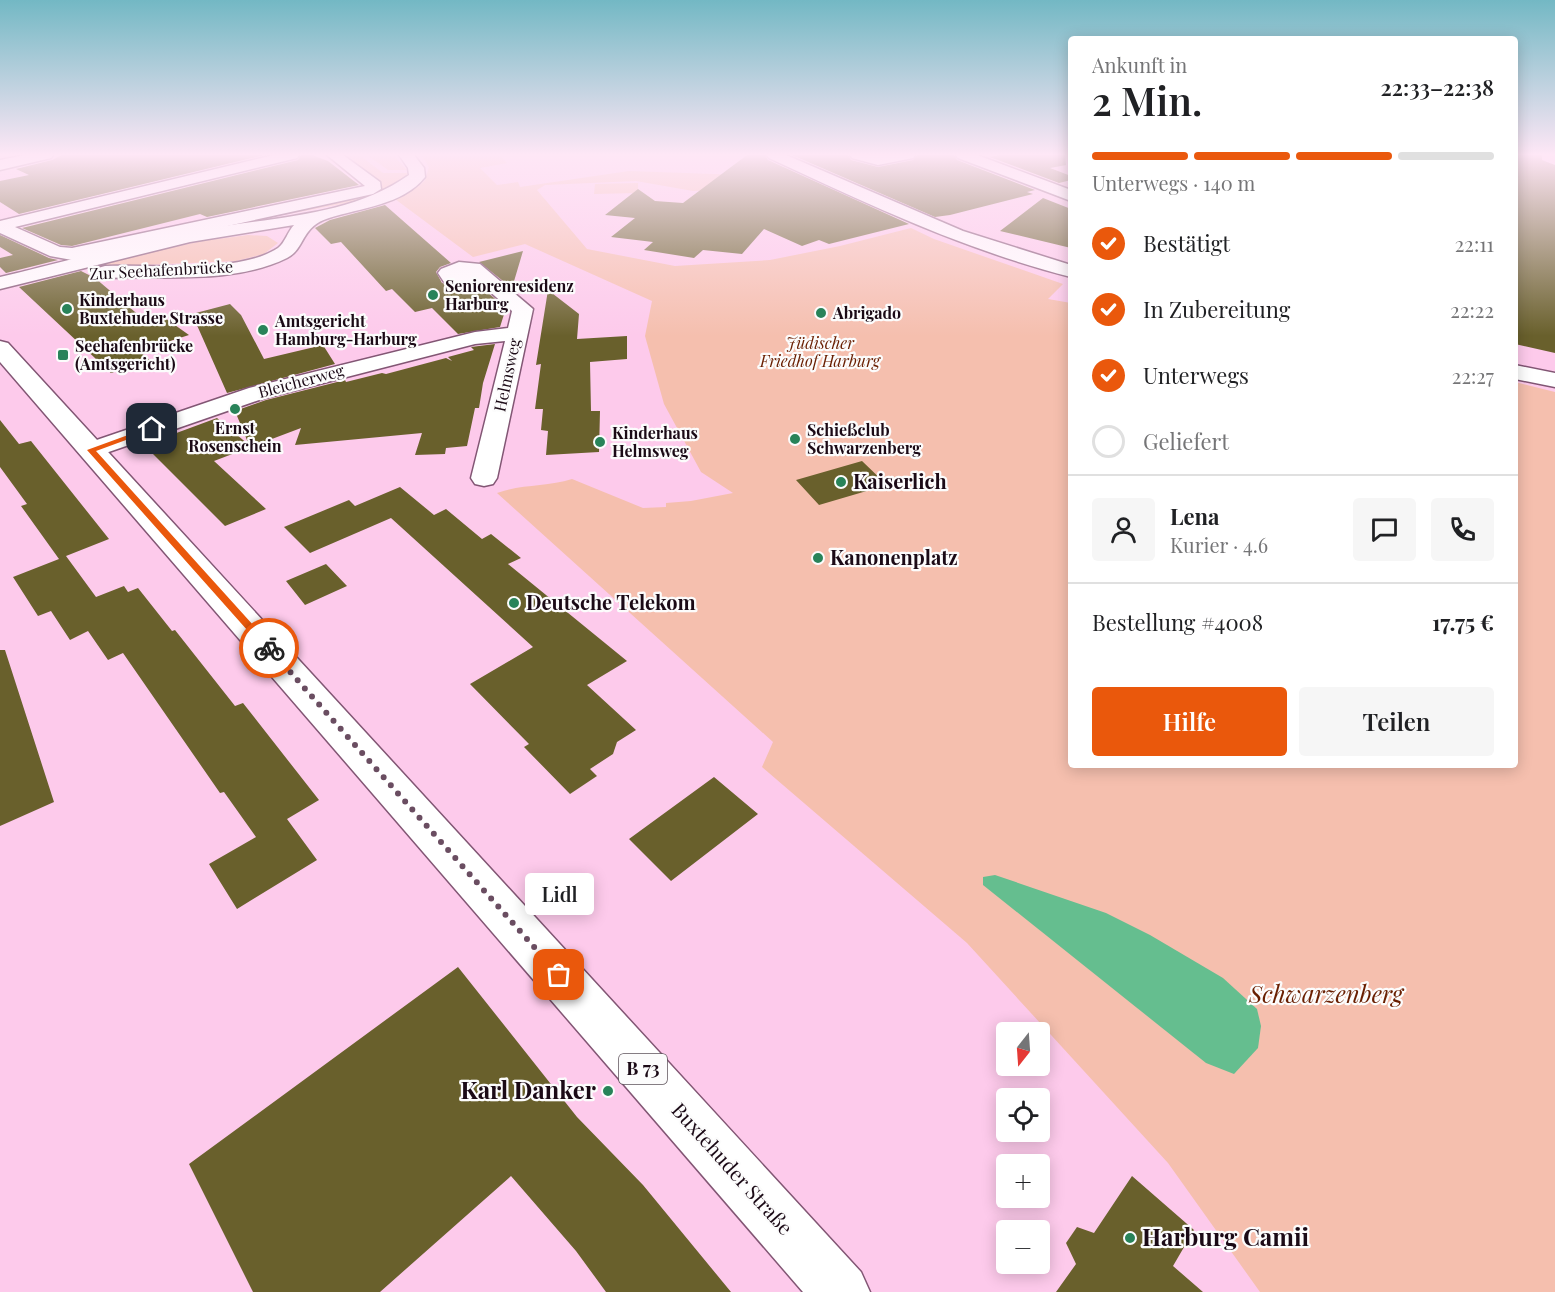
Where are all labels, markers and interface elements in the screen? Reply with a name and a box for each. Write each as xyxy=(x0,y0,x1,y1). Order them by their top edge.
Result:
text: Ankunft in xyxy=(1092,51,1187,78)
text: 22:33–22:38 xyxy=(1381,72,1494,102)
text: 2 Min. xyxy=(1092,74,1202,126)
text: Unterwegs · 140 m xyxy=(1092,169,1255,196)
icon: check xyxy=(1092,227,1125,260)
text: Bestätigt xyxy=(1143,228,1230,258)
text: 22:11 xyxy=(1455,230,1494,257)
street label: Zur Seehafenbrücke xyxy=(89,255,233,284)
place label: Seniorenresidenz Harburg xyxy=(445,275,574,314)
marker: Seniorenresidenz Harburg xyxy=(426,288,440,302)
place label: Kinderhaus Buxtehuder Strasse xyxy=(79,289,223,328)
icon: check xyxy=(1092,293,1125,326)
text: In Zubereitung xyxy=(1143,294,1290,324)
text: 22:22 xyxy=(1450,296,1494,323)
marker: Kinderhaus Buxtehuder Strasse xyxy=(60,302,74,316)
place label: Abrigado xyxy=(832,302,901,323)
marker: Abrigado xyxy=(814,306,828,320)
place label: Amtsgericht Hamburg-Harburg xyxy=(274,310,417,349)
marker: Amtsgericht Hamburg-Harburg xyxy=(256,323,270,337)
park label: Jüdischer Friedhof Harburg xyxy=(759,332,882,371)
place label: Seehafenbrücke (Amtsgericht) xyxy=(75,335,193,374)
street label: Helmsweg xyxy=(488,336,525,414)
marker: Seehafenbrücke (Amtsgericht) xyxy=(56,348,70,362)
street label: Bleicherweg xyxy=(256,359,347,402)
icon: check xyxy=(1092,359,1125,392)
text: Unterwegs xyxy=(1143,360,1249,390)
text: 22:27 xyxy=(1452,362,1494,389)
marker: Ernst Rosenschein xyxy=(228,402,242,416)
pin xyxy=(126,403,177,454)
icon: home xyxy=(135,412,168,445)
place label: Ernst Rosenschein xyxy=(188,417,282,456)
place label: Schießclub Schwarzenberg xyxy=(807,419,921,458)
place label: Kinderhaus Helmsweg xyxy=(612,422,698,461)
text: Geliefert xyxy=(1143,426,1229,456)
marker: Schießclub Schwarzenberg xyxy=(788,432,802,446)
marker: Kinderhaus Helmsweg xyxy=(593,435,607,449)
place label: Kaiserlich xyxy=(853,467,947,494)
marker: Kaiserlich xyxy=(834,475,848,489)
button: person xyxy=(1092,498,1155,561)
button: chat xyxy=(1353,498,1416,561)
button: phone xyxy=(1431,498,1494,561)
text: Lena xyxy=(1170,501,1219,531)
text: Kurier · 4.6 xyxy=(1170,531,1268,558)
place label: Kanonenplatz xyxy=(830,543,958,570)
marker: Kanonenplatz xyxy=(811,551,825,565)
place label: Deutsche Telekom xyxy=(526,588,696,615)
marker: Deutsche Telekom xyxy=(507,596,521,610)
text: Bestellung #4008 xyxy=(1092,607,1263,637)
text: 17.75 € xyxy=(1432,607,1494,637)
courier xyxy=(239,618,299,678)
icon: bike xyxy=(253,632,286,665)
button: Hilfe xyxy=(1092,687,1287,756)
button: Teilen xyxy=(1299,687,1494,756)
callout: Lidl xyxy=(524,873,594,915)
text: Lidl xyxy=(541,880,578,907)
pin xyxy=(533,949,584,1000)
icon: bag xyxy=(542,958,575,991)
park label: Schwarzenberg xyxy=(1248,977,1405,1009)
north arrow xyxy=(996,1022,1050,1076)
map controls xyxy=(996,1022,1050,1274)
road number: B 73 xyxy=(619,1054,667,1084)
place label: Karl Danker xyxy=(461,1073,597,1105)
marker: Karl Danker xyxy=(601,1084,615,1098)
button: locate xyxy=(996,1088,1050,1142)
street label: Buxtehuder Straße xyxy=(667,1096,800,1240)
button: + xyxy=(996,1154,1050,1208)
button: − xyxy=(996,1220,1050,1274)
place label: Harburg Camii xyxy=(1142,1220,1310,1252)
marker: Harburg Camii xyxy=(1123,1231,1137,1245)

